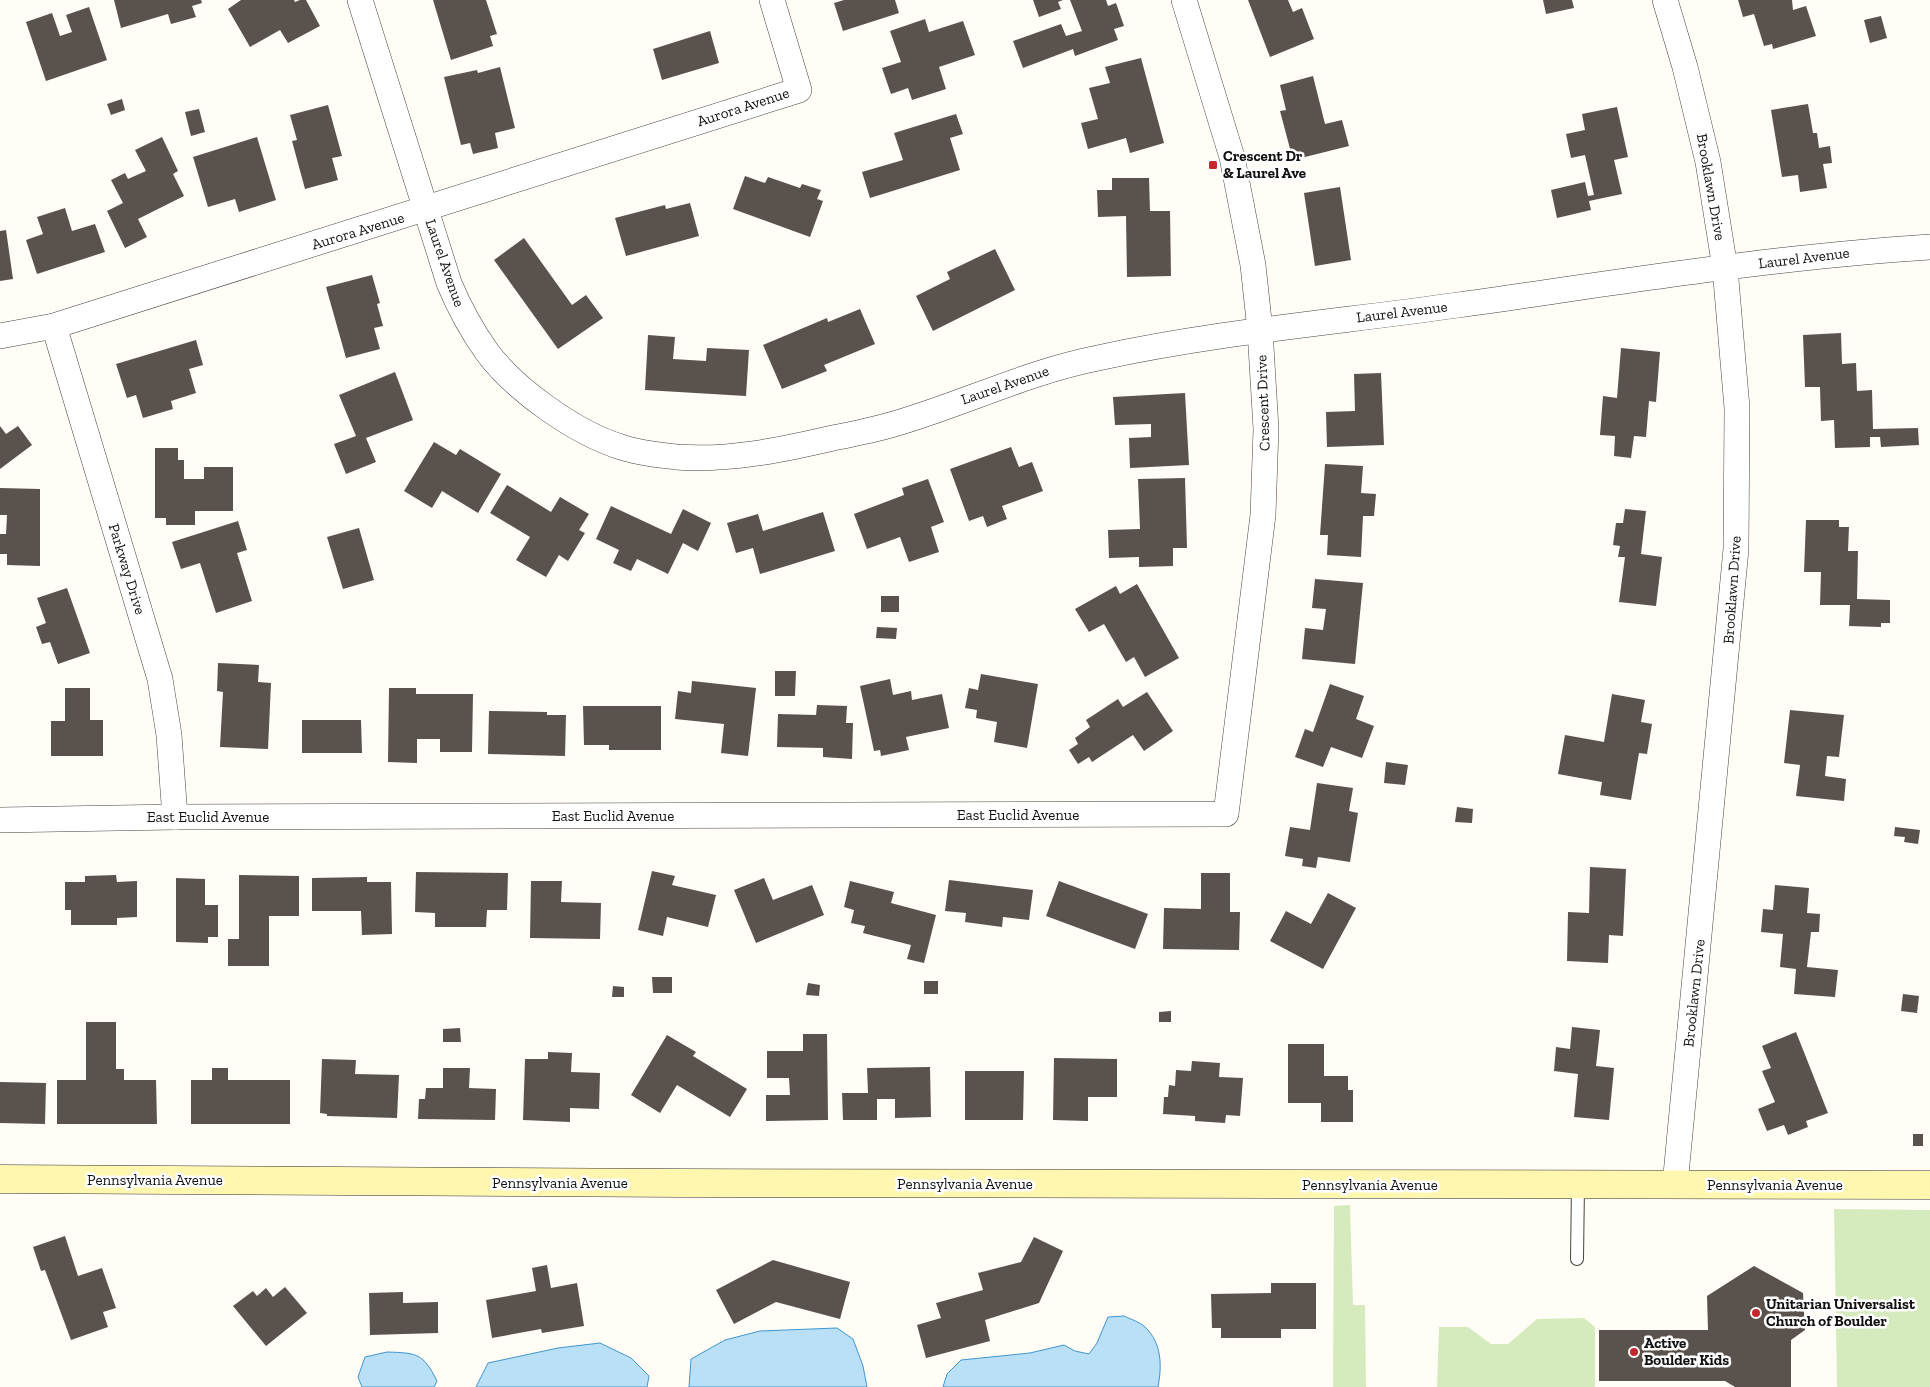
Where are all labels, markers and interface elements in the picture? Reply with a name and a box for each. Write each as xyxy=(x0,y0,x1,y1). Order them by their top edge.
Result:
street label: Aurora Avenue xyxy=(695,84,791,130)
street label: Brooklawn Drive xyxy=(1693,132,1729,242)
place label: Crescent Dr & Laurel Ave xyxy=(1223,147,1306,182)
marker: Crescent Dr & Laurel Ave xyxy=(1207,159,1219,171)
street label: Aurora Avenue xyxy=(310,208,406,254)
street label: Laurel Avenue xyxy=(422,217,468,309)
street label: Laurel Avenue xyxy=(1757,243,1851,273)
street label: Laurel Avenue xyxy=(1355,297,1449,327)
street label: Crescent Drive xyxy=(1252,354,1274,452)
street label: Laurel Avenue xyxy=(959,362,1051,408)
street label: Parkway Drive xyxy=(105,521,149,617)
street label: Brooklawn Drive xyxy=(1719,535,1745,645)
street label: East Euclid Avenue xyxy=(957,806,1079,824)
street label: East Euclid Avenue xyxy=(552,807,674,825)
street label: East Euclid Avenue xyxy=(147,808,269,826)
street label: Brooklawn Drive xyxy=(1679,938,1709,1048)
street label: Pennsylvania Avenue xyxy=(87,1171,223,1189)
street label: Pennsylvania Avenue xyxy=(492,1174,628,1192)
street label: Pennsylvania Avenue xyxy=(897,1175,1033,1193)
street label: Pennsylvania Avenue xyxy=(1302,1176,1438,1194)
street label: Pennsylvania Avenue xyxy=(1707,1176,1843,1194)
place label: Unitarian Universalist Church of Boulder xyxy=(1766,1295,1916,1330)
marker: Unitarian Universalist Church of Boulder xyxy=(1750,1307,1762,1319)
place label: Active Boulder Kids xyxy=(1644,1334,1729,1369)
marker: Active Boulder Kids xyxy=(1628,1346,1640,1358)

